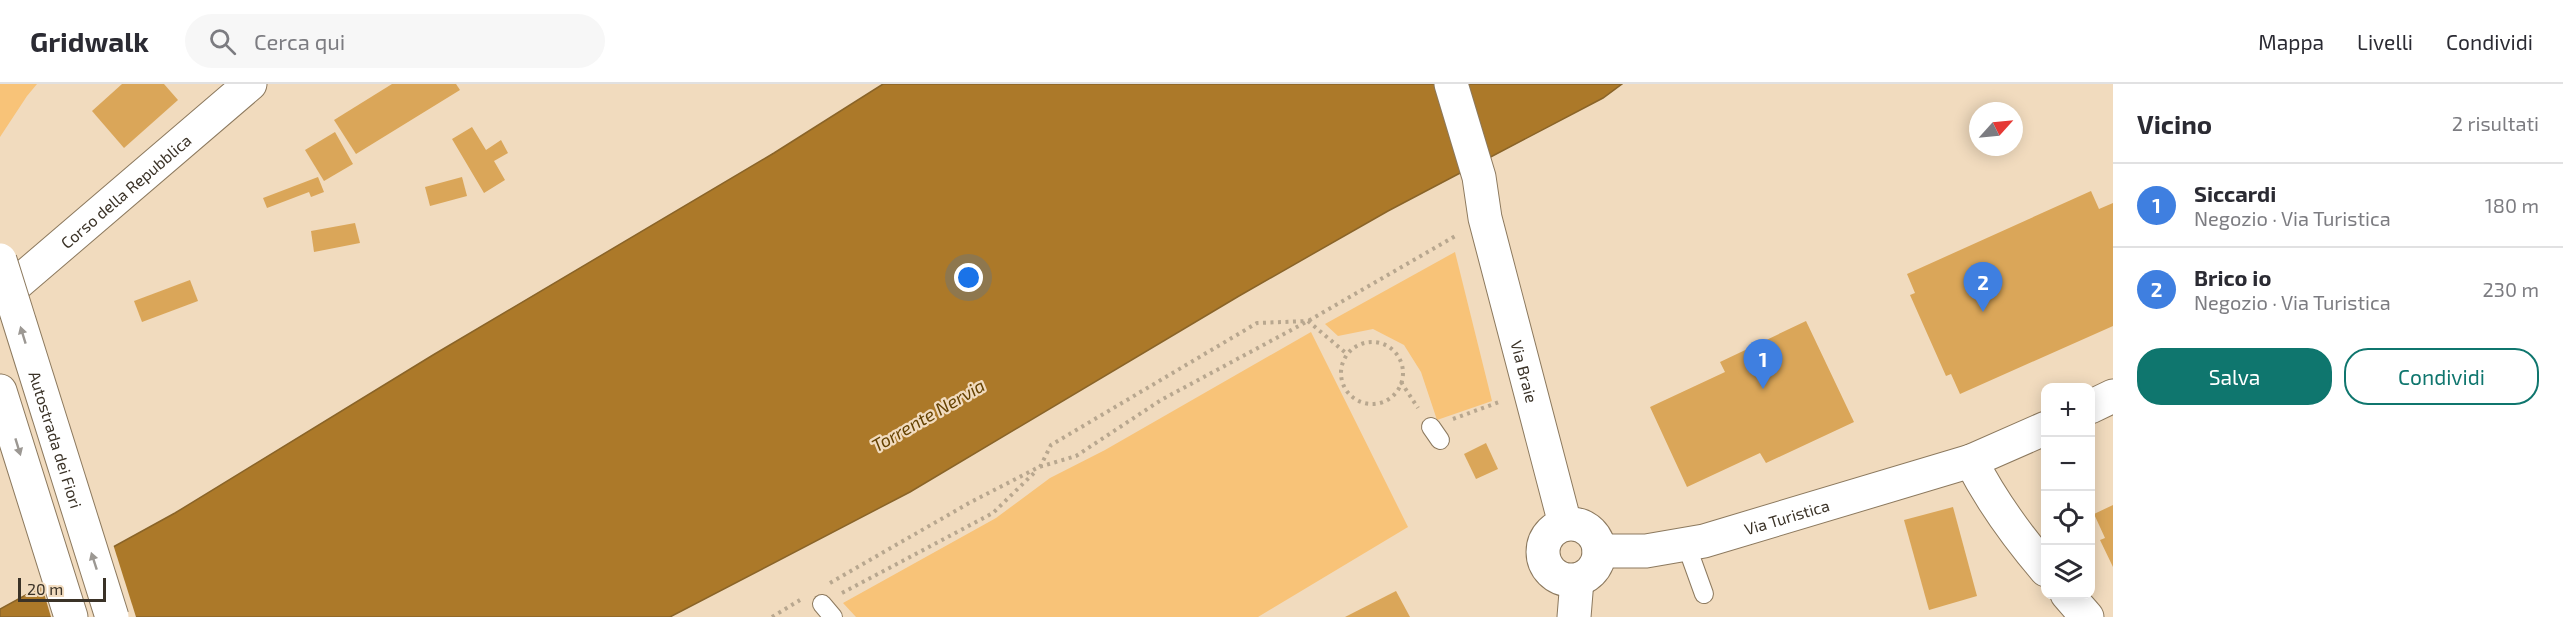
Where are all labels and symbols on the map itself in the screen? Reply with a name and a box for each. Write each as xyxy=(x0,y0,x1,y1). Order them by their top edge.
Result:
north arrow xyxy=(1969,102,2023,156)
street label: Corso della Repubblica xyxy=(56,130,194,252)
pin: 2 xyxy=(1964,262,2002,312)
your location xyxy=(954,263,983,292)
one-way arrow xyxy=(18,326,28,344)
street label: Via Braie xyxy=(1508,338,1542,405)
pin: 1 xyxy=(1744,340,1782,389)
street label: Autostrada dei Fiori xyxy=(26,368,87,510)
water label: Torrente Nervia xyxy=(867,374,989,456)
one-way arrow xyxy=(13,438,23,456)
street label: Via Turistica xyxy=(1742,495,1831,538)
one-way arrow xyxy=(89,552,99,570)
scale bar xyxy=(18,575,106,602)

